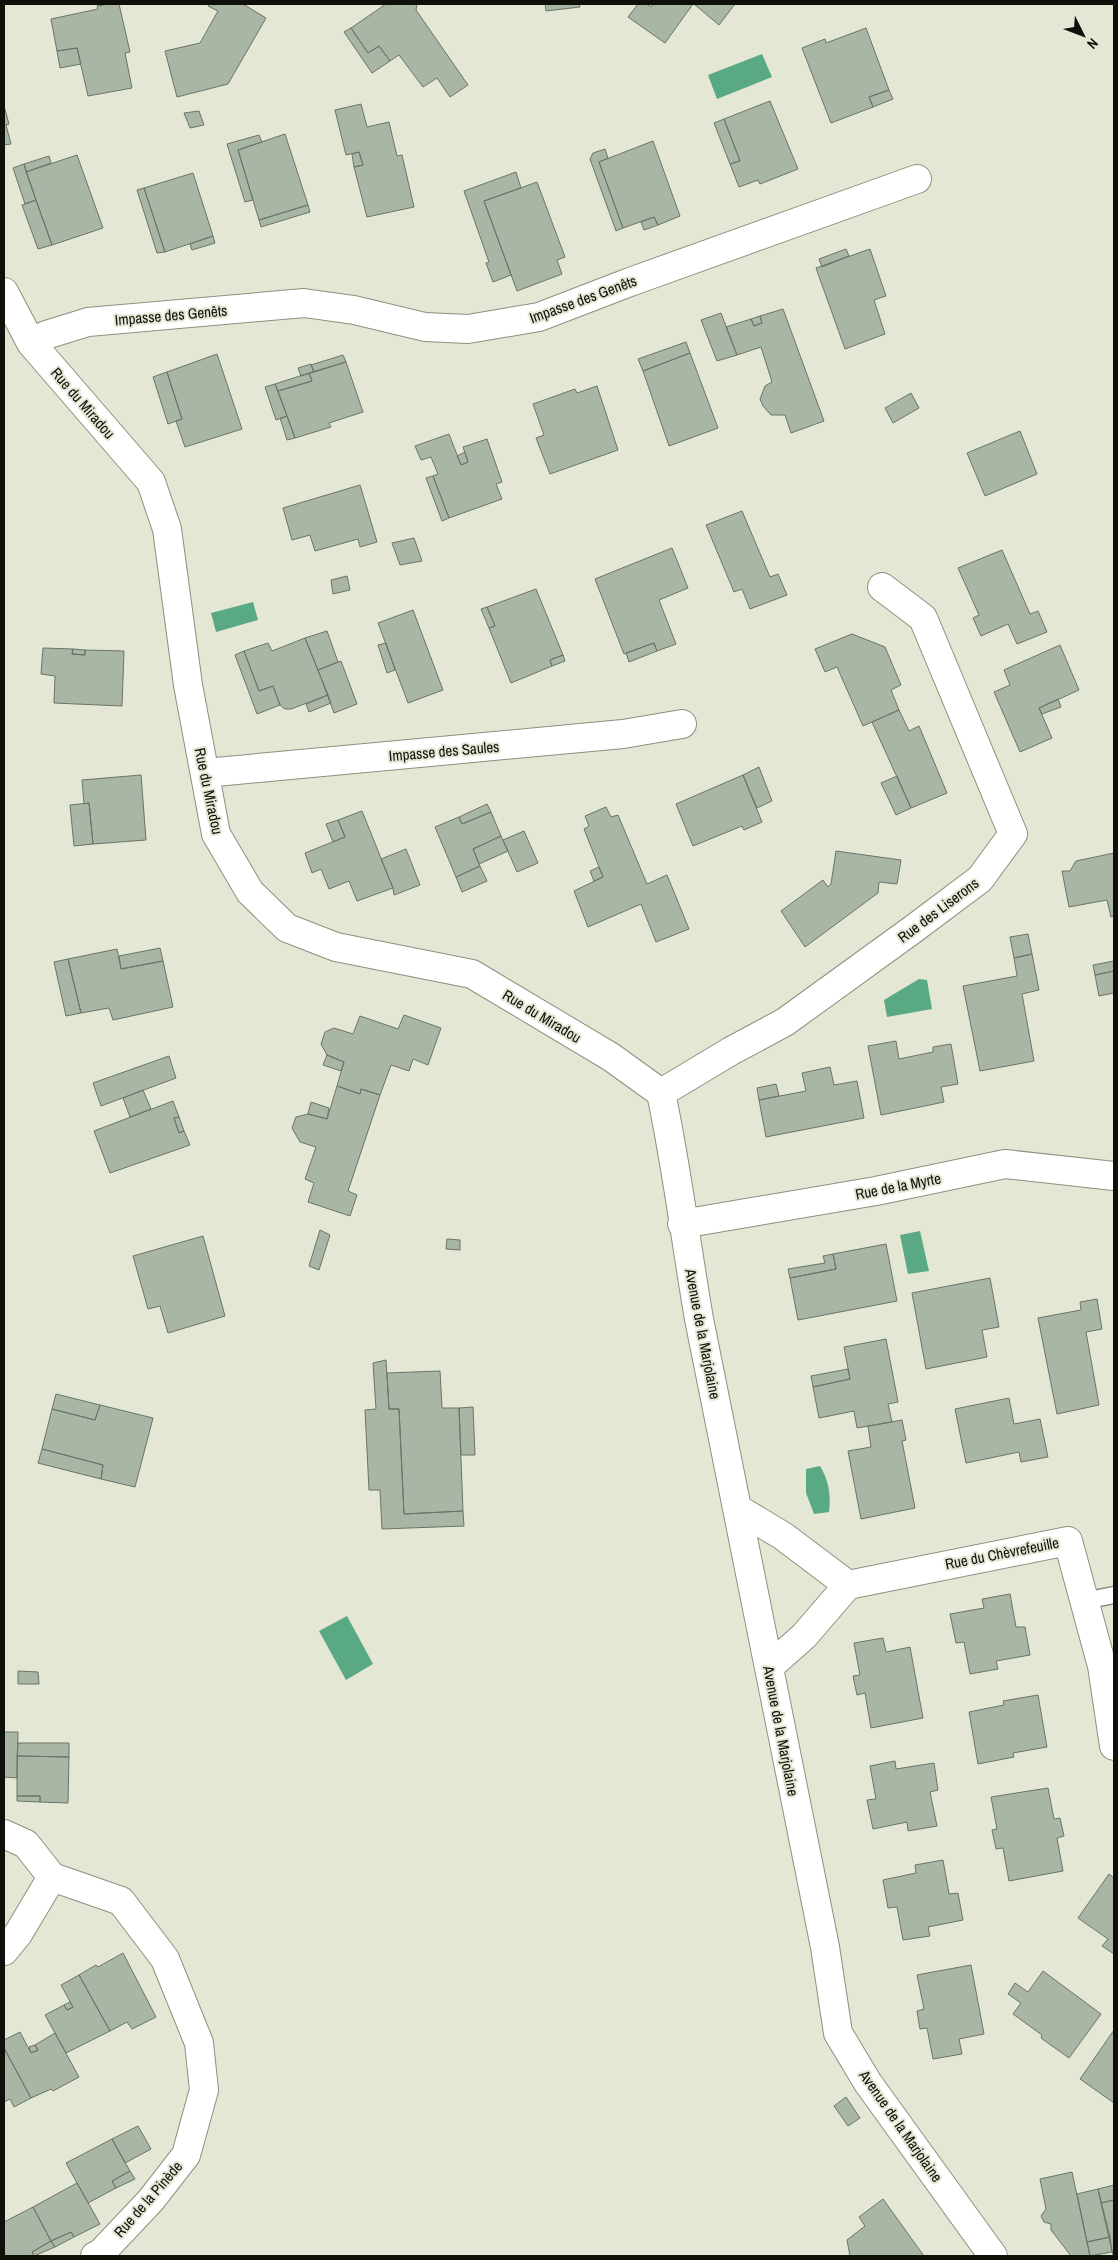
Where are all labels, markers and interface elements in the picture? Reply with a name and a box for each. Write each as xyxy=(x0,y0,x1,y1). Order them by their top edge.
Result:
north arrow xyxy=(1058,10,1108,60)
text: N xyxy=(1083,35,1102,53)
street label: Impasse des Genêts xyxy=(526,270,640,328)
street label: Impasse des Genêts xyxy=(114,300,228,330)
street label: Rue du Miradou xyxy=(46,363,120,443)
street label: Impasse des Saules xyxy=(388,736,500,766)
street label: Rue du Miradou xyxy=(190,746,228,836)
street label: Rue des Liserons xyxy=(893,873,983,947)
street label: Rue du Miradou xyxy=(499,984,585,1048)
street label: Rue de la Myrte xyxy=(853,1167,943,1205)
street label: Avenue de la Marjolaine xyxy=(680,1266,726,1401)
street label: Rue du Chèvrefeuille xyxy=(943,1532,1061,1574)
street label: Avenue de la Marjolaine xyxy=(758,1663,804,1798)
street label: Avenue de la Marjolaine xyxy=(854,2065,948,2186)
street label: Rue de la Pinède xyxy=(109,2156,187,2242)

